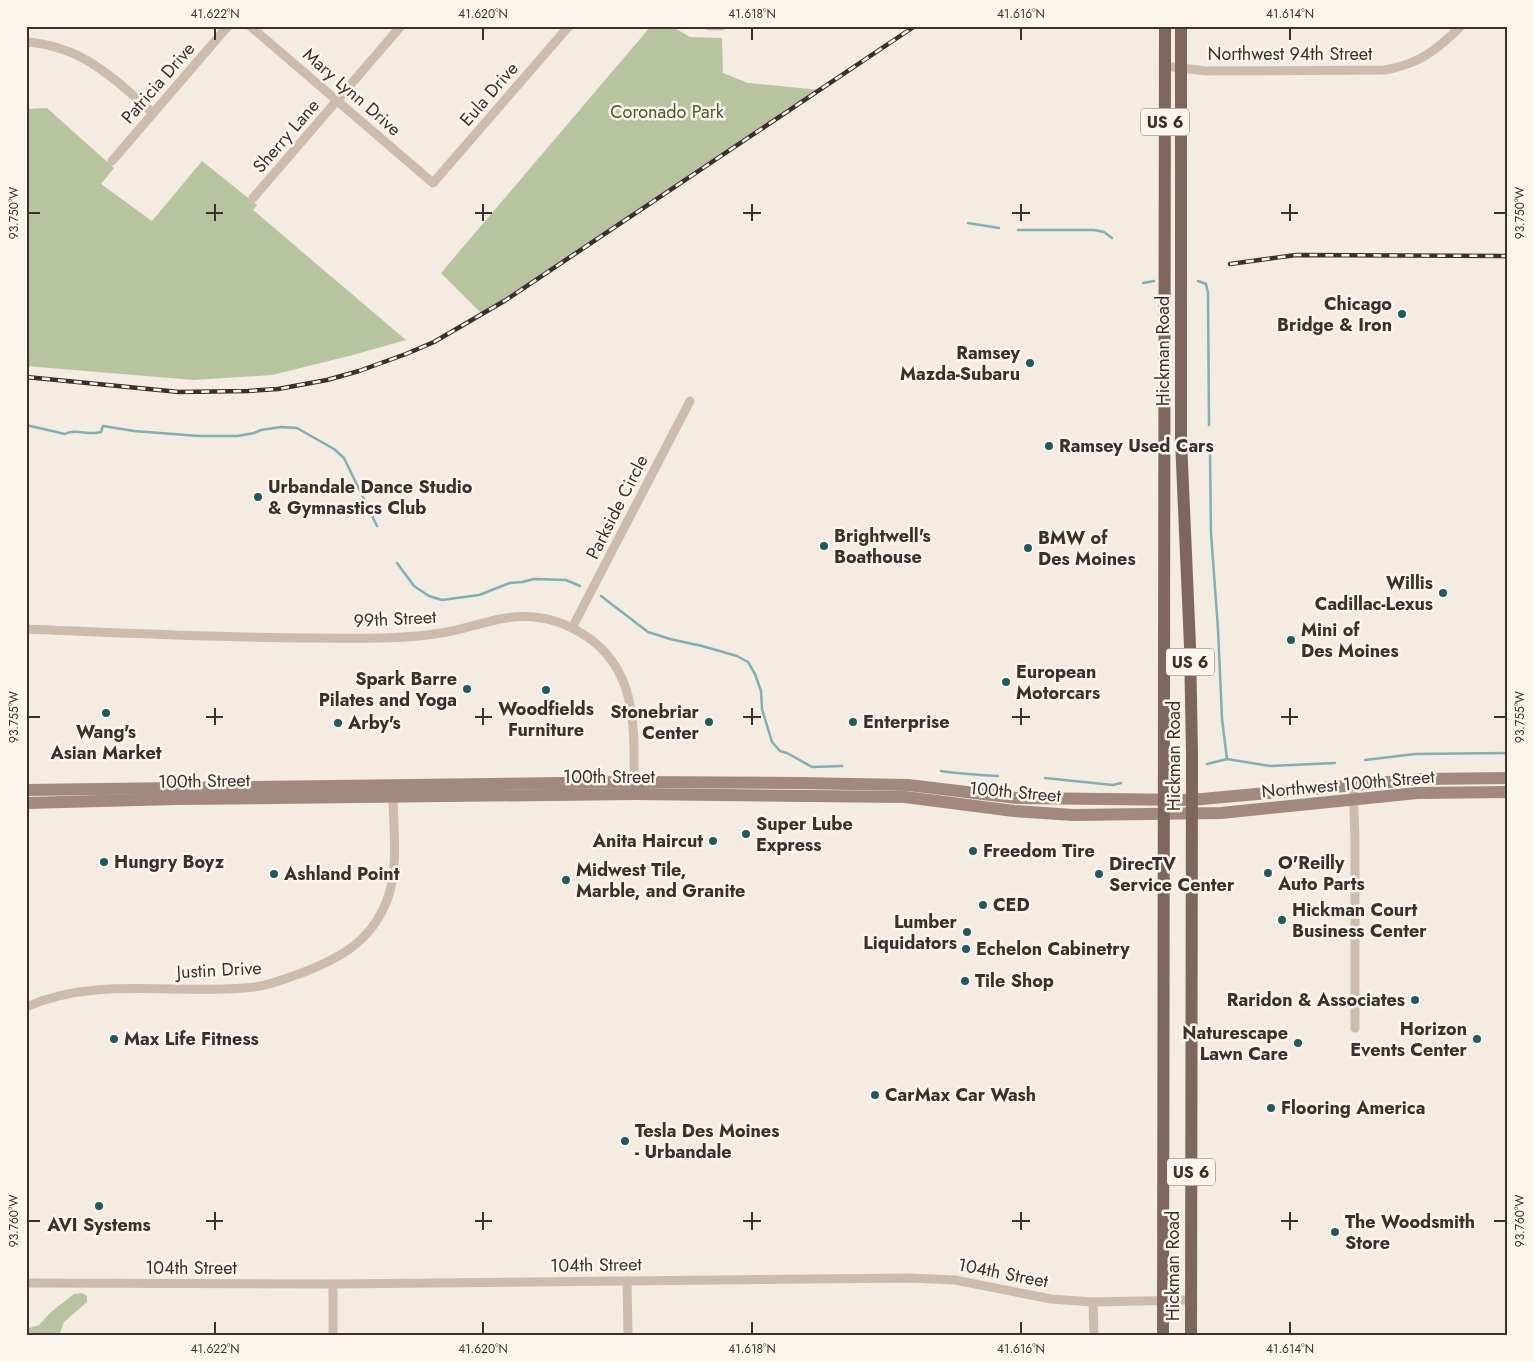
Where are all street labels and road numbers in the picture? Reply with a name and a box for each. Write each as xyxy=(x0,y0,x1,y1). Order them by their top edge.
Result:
street label: Patricia Drive xyxy=(115,37,201,129)
street label: Northwest 94th Street xyxy=(1208,41,1373,67)
street label: Mary Lynn Drive xyxy=(297,42,407,142)
street label: Eula Drive xyxy=(454,56,524,132)
street label: Sherry Lane xyxy=(247,93,325,179)
road number: US 6 xyxy=(1141,108,1189,136)
street label: Hickman Road xyxy=(1150,296,1176,406)
street label: Parkside Circle xyxy=(580,450,654,564)
street label: 99th Street xyxy=(353,604,438,634)
road number: US 6 xyxy=(1166,649,1214,676)
street label: Hickman Road xyxy=(1161,701,1187,811)
street label: Northwest 100th Street xyxy=(1260,763,1436,805)
street label: 100th Street xyxy=(563,764,656,790)
street label: 100th Street xyxy=(158,767,251,795)
street label: 100th Street xyxy=(968,775,1063,809)
street label: Justin Drive xyxy=(174,955,262,985)
road number: US 6 xyxy=(1167,1158,1215,1186)
street label: Hickman Road xyxy=(1160,1211,1186,1321)
street label: 104th Street xyxy=(550,1251,643,1279)
street label: 104th Street xyxy=(956,1252,1051,1295)
street label: 104th Street xyxy=(145,1255,237,1281)

